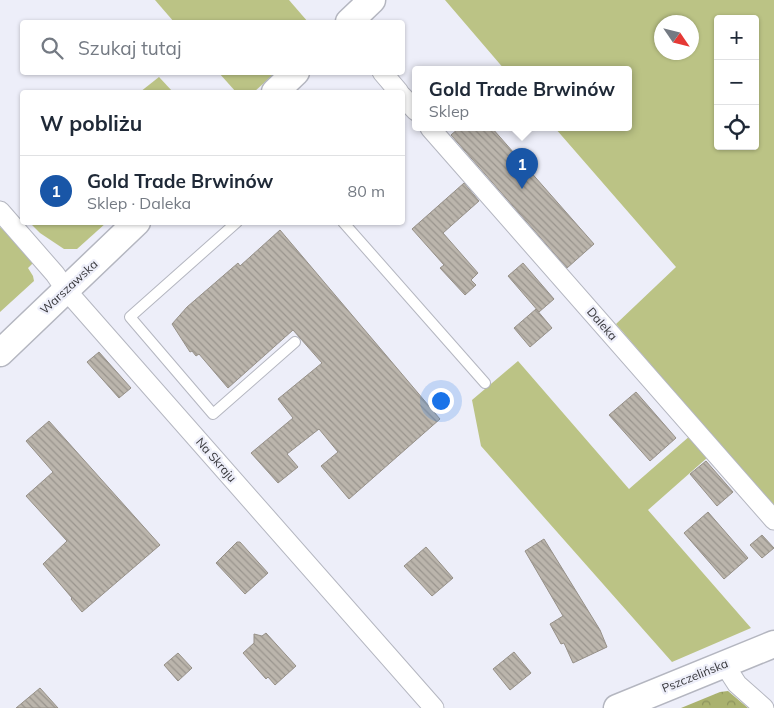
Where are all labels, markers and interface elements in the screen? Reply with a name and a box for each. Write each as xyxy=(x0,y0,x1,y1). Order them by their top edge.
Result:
north arrow xyxy=(654,15,699,60)
map controls xyxy=(714,15,759,150)
button: + xyxy=(714,15,759,60)
search box xyxy=(20,20,405,75)
icon: search xyxy=(38,34,66,62)
text: Szukaj tutaj xyxy=(78,36,181,60)
button: − xyxy=(714,60,759,105)
popup xyxy=(412,66,632,131)
text: Gold Trade Brwinów xyxy=(429,77,615,101)
text: Sklep xyxy=(429,101,469,121)
button: locate xyxy=(714,105,759,150)
text: W pobliżu xyxy=(40,110,142,136)
pin: 1 xyxy=(506,148,538,189)
text: Gold Trade Brwinów xyxy=(87,169,273,193)
text: 1 xyxy=(51,181,61,201)
text: 80 m xyxy=(348,181,385,201)
text: Sklep · Daleka xyxy=(87,193,191,213)
street label: Warszawska xyxy=(37,256,100,317)
street label: Daleka xyxy=(584,304,621,343)
your location xyxy=(428,388,454,414)
street label: Na Skraju xyxy=(193,434,240,485)
street label: Pszczelińska xyxy=(659,655,730,696)

